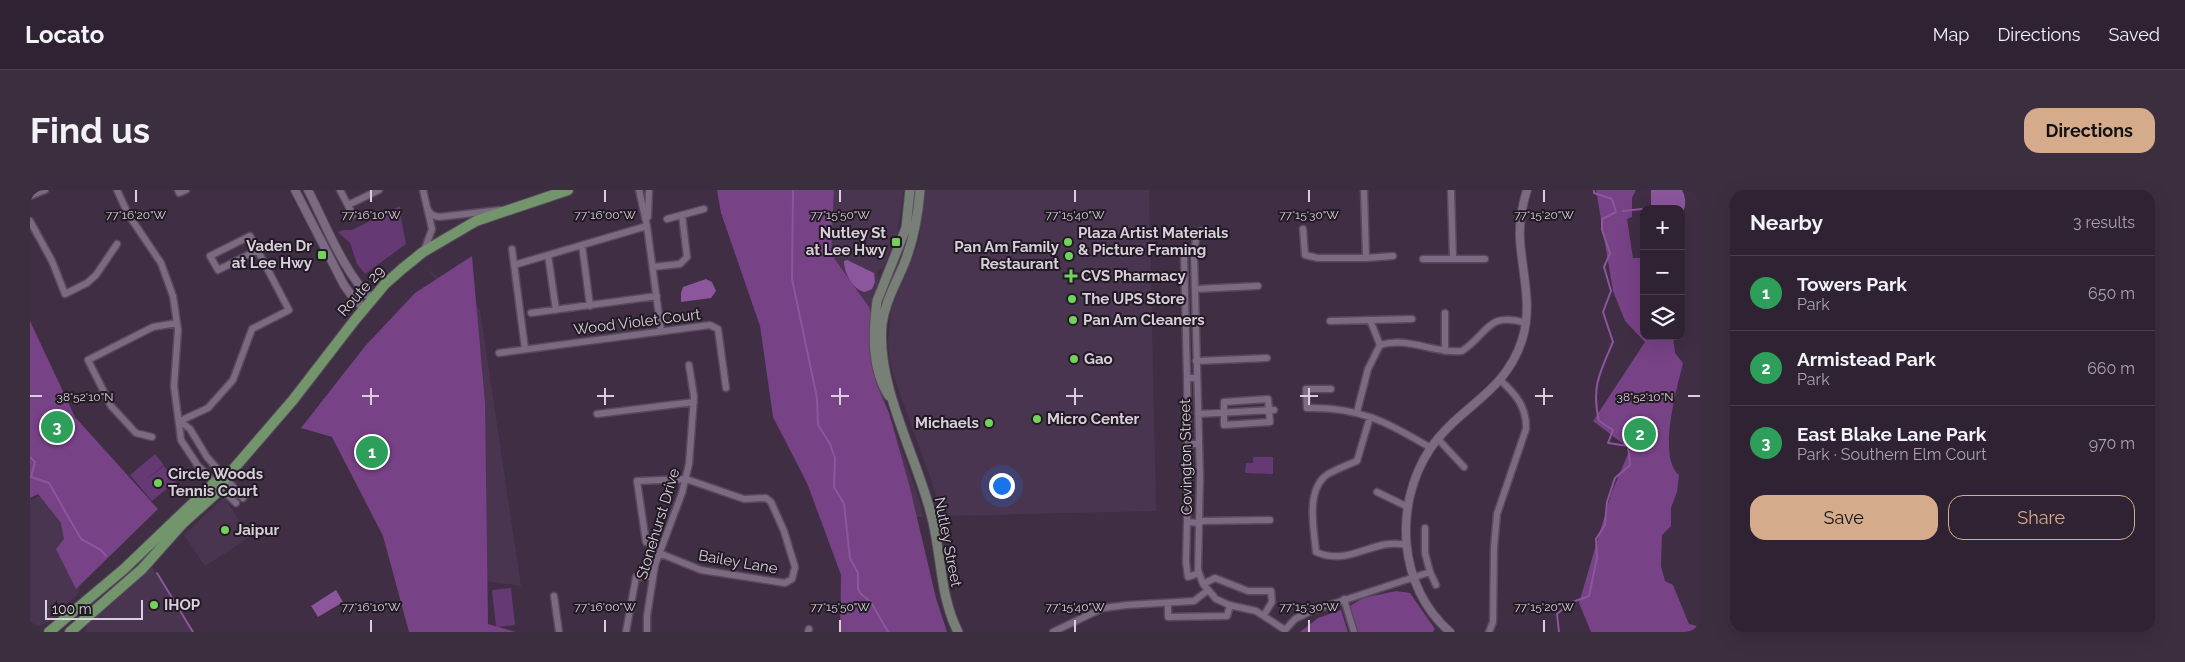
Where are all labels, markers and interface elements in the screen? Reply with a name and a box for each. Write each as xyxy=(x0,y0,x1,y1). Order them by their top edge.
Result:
text: Locato xyxy=(25,20,104,49)
text: Map xyxy=(1933,24,1969,45)
text: Directions xyxy=(1997,24,2081,45)
text: Saved xyxy=(2109,24,2160,45)
button: Directions xyxy=(2024,108,2155,153)
text: Find us xyxy=(30,110,150,151)
map controls xyxy=(1640,205,1685,340)
button: + xyxy=(1640,205,1685,250)
text: 77°16'20"W xyxy=(106,208,167,222)
text: 77°16'10"W xyxy=(341,208,401,222)
text: 77°16'00"W xyxy=(574,208,636,222)
text: 77°15'50"W xyxy=(810,208,870,222)
text: 77°15'40"W xyxy=(1045,208,1105,222)
text: 77°15'30"W xyxy=(1279,208,1339,222)
text: 77°15'20"W xyxy=(1514,208,1574,222)
text: Nearby xyxy=(1750,210,1823,235)
text: 3 results xyxy=(2073,213,2135,232)
place label: Nutley St at Lee Hwy xyxy=(806,224,887,259)
place label: Plaza Artist Materials & Picture Framing xyxy=(1078,224,1229,259)
marker: Nutley St at Lee Hwy xyxy=(890,236,902,248)
marker: Plaza Artist Materials & Picture Framing xyxy=(1062,236,1074,248)
place label: Vaden Dr at Lee Hwy xyxy=(232,237,313,272)
place label: Pan Am Family Restaurant xyxy=(954,238,1060,273)
marker: Vaden Dr at Lee Hwy xyxy=(316,249,328,261)
marker: Pan Am Family Restaurant xyxy=(1063,250,1075,262)
button: − xyxy=(1640,250,1685,295)
street label: Route 29 xyxy=(334,262,388,320)
place label: CVS Pharmacy xyxy=(1081,267,1186,285)
marker: CVS Pharmacy xyxy=(1065,270,1077,282)
text: Towers Park xyxy=(1797,273,1907,295)
text: 1 xyxy=(1762,284,1770,303)
text: 650 m xyxy=(2088,284,2135,303)
place label: The UPS Store xyxy=(1082,290,1185,308)
marker: The UPS Store xyxy=(1066,293,1078,305)
button: layers xyxy=(1640,295,1685,340)
text: Park xyxy=(1797,295,1830,314)
street label: Wood Violet Court xyxy=(573,305,701,339)
place label: Pan Am Cleaners xyxy=(1083,311,1205,329)
marker: Pan Am Cleaners xyxy=(1067,314,1079,326)
text: Armistead Park xyxy=(1797,348,1936,370)
place label: Gao xyxy=(1084,350,1113,368)
marker: Gao xyxy=(1068,353,1080,365)
text: 2 xyxy=(1761,359,1771,378)
text: 660 m xyxy=(2087,359,2135,378)
text: Park xyxy=(1797,370,1830,389)
text: 38°52'10"N xyxy=(57,390,113,404)
text: 38°52'10"N xyxy=(1617,390,1673,404)
street label: Covington Street xyxy=(1176,399,1196,515)
pin: 3 xyxy=(41,408,73,446)
place label: Micro Center xyxy=(1047,410,1140,428)
marker: Micro Center xyxy=(1031,413,1043,425)
place label: Michaels xyxy=(915,414,979,432)
pin: 2 xyxy=(1624,415,1656,453)
marker: Michaels xyxy=(983,417,995,429)
text: East Blake Lane Park xyxy=(1797,423,1986,445)
pin: 1 xyxy=(356,433,388,471)
text: 3 xyxy=(1762,434,1770,453)
text: 970 m xyxy=(2089,434,2135,453)
text: Park · Southern Elm Court xyxy=(1797,445,1987,464)
place label: Circle Woods Tennis Court xyxy=(168,465,263,500)
street label: Stonehurst Drive xyxy=(633,466,683,582)
your location xyxy=(989,473,1015,499)
marker: Circle Woods Tennis Court xyxy=(152,477,164,489)
street label: Nutley Street xyxy=(930,495,966,589)
button: Save xyxy=(1750,495,1938,540)
button: Share xyxy=(1948,495,2135,540)
place label: Jaipur xyxy=(235,521,279,539)
marker: Jaipur xyxy=(219,524,231,536)
street label: Bailey Lane xyxy=(697,546,779,578)
place label: IHOP xyxy=(164,596,201,614)
scale bar xyxy=(45,597,142,620)
marker: IHOP xyxy=(148,599,160,611)
text: 77°16'10"W xyxy=(341,600,401,614)
text: 77°16'00"W xyxy=(574,600,636,614)
text: 77°15'50"W xyxy=(810,600,870,614)
text: 77°15'40"W xyxy=(1045,600,1105,614)
text: 77°15'30"W xyxy=(1279,600,1339,614)
text: 77°15'20"W xyxy=(1514,600,1574,614)
text: 100 m xyxy=(52,601,92,617)

